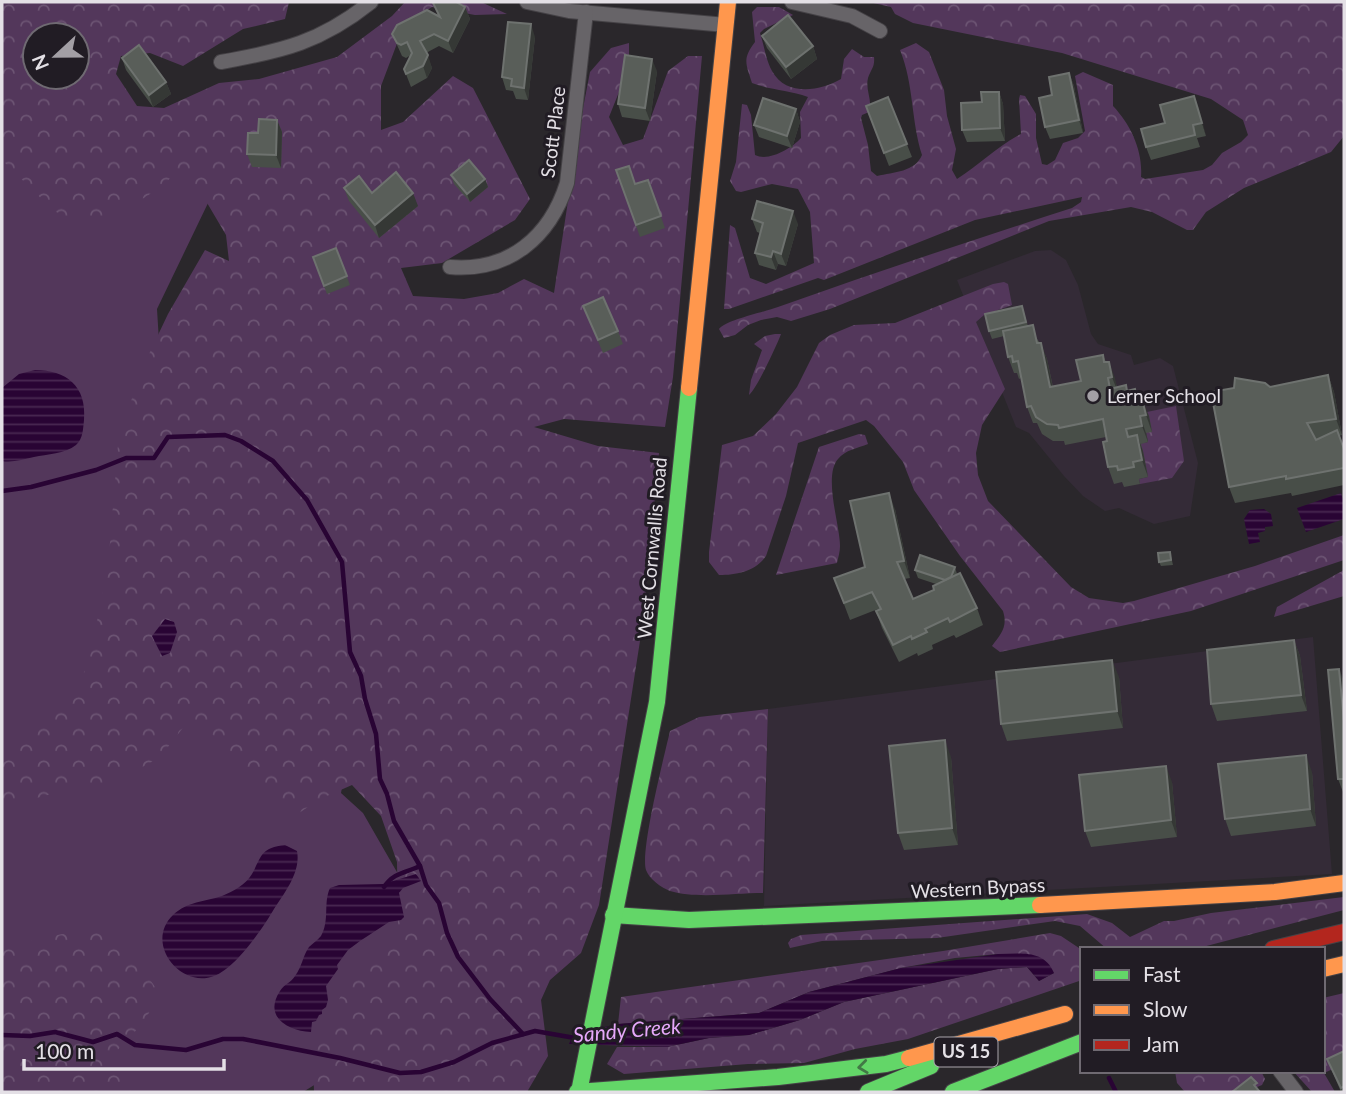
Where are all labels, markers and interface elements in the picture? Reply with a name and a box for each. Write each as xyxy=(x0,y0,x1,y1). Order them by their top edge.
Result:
north arrow xyxy=(21,21,91,91)
text: N xyxy=(26,51,53,74)
street label: Scott Place xyxy=(535,85,570,179)
place label: Lerner School xyxy=(1107,384,1221,407)
marker: Lerner School xyxy=(1085,388,1101,404)
street label: West Cornwallis Road xyxy=(632,456,671,640)
street label: Western Bypass xyxy=(910,872,1046,903)
legend xyxy=(1080,947,1325,1073)
text: Fast xyxy=(1143,961,1181,986)
text: Slow xyxy=(1143,996,1188,1021)
water label: Sandy Creek xyxy=(572,1012,683,1047)
scale bar xyxy=(24,1028,224,1072)
text: Jam xyxy=(1143,1031,1179,1056)
road number: US 15 xyxy=(934,1037,998,1066)
text: 100 m xyxy=(35,1038,94,1063)
one-way arrow xyxy=(857,1059,868,1074)

